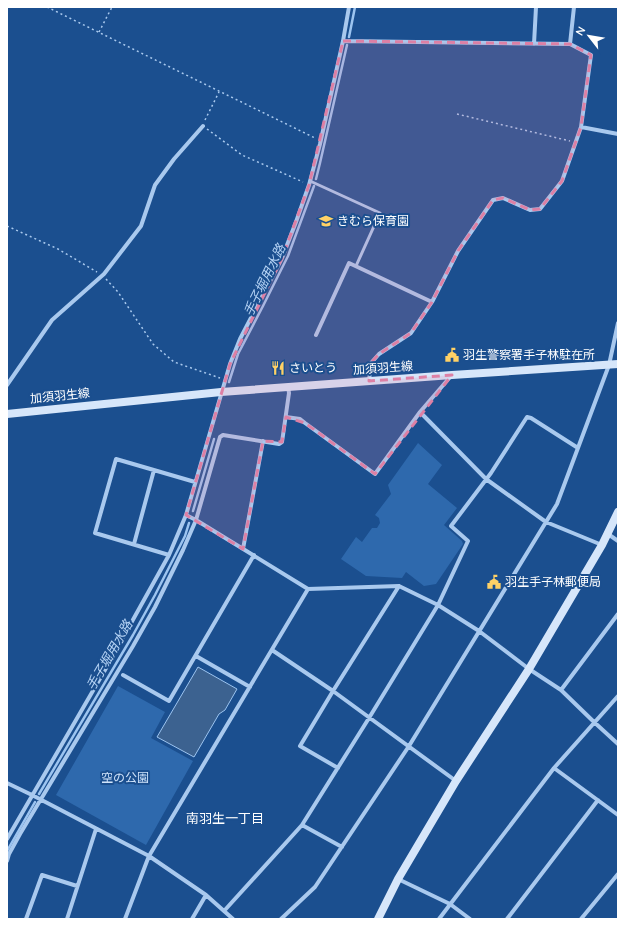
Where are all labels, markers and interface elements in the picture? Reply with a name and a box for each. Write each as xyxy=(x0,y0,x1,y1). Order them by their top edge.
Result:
north arrow xyxy=(569,16,609,56)
text: N xyxy=(572,24,589,38)
school or university icon: きむら保育園 xyxy=(318,213,334,229)
place label: きむら保育園 xyxy=(337,213,409,228)
water label: 手子堀用水路 xyxy=(240,241,289,319)
public building icon: 羽生警察署手子林駐在所 xyxy=(444,347,460,363)
place label: 羽生警察署手子林駐在所 xyxy=(463,347,595,362)
street label: 加須羽生線 xyxy=(353,358,413,377)
restaurant icon: さいとう xyxy=(270,360,286,376)
place label: さいとう xyxy=(289,360,337,375)
street label: 加須羽生線 xyxy=(29,385,91,406)
public building icon: 羽生手子林郵便局 xyxy=(486,574,502,590)
place label: 羽生手子林郵便局 xyxy=(505,574,601,589)
water label: 手子堀用水路 xyxy=(83,616,136,693)
park label: 空の公園 xyxy=(101,770,149,785)
district label: 南羽生一丁目 xyxy=(186,810,264,826)

